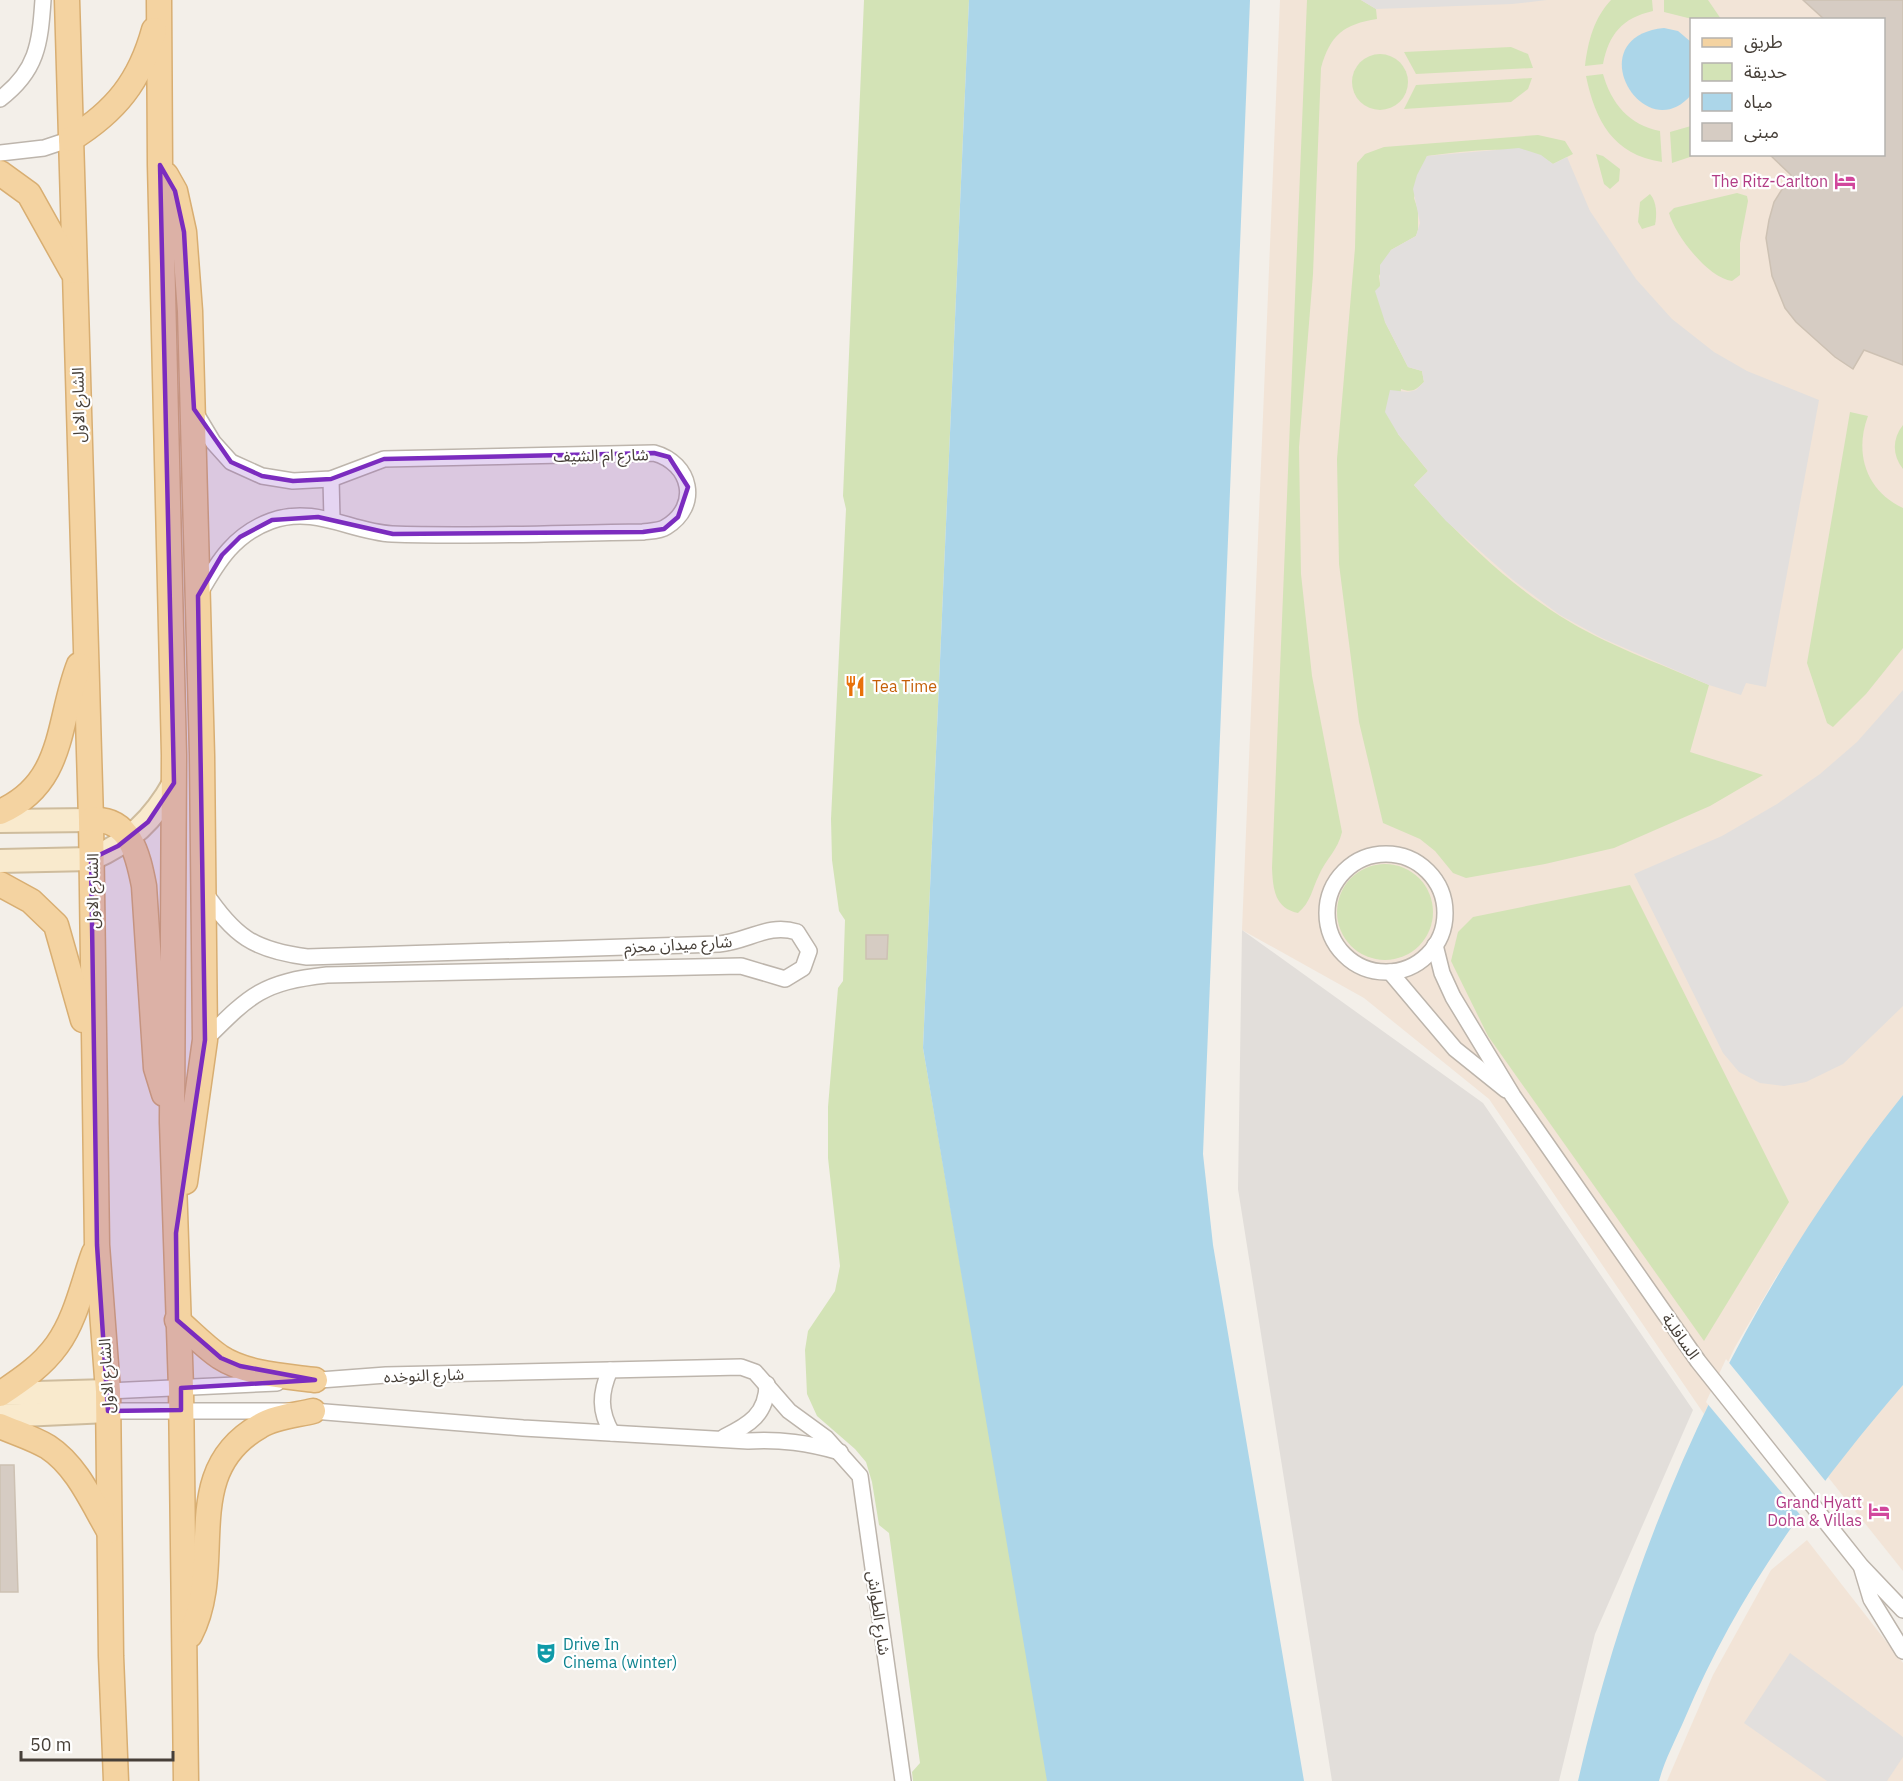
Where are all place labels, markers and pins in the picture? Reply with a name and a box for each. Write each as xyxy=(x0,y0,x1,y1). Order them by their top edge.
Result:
hotel icon: The Ritz-Carlton xyxy=(1833,169,1857,193)
place label: The Ritz-Carlton xyxy=(1711,171,1828,191)
restaurant icon: Tea Time xyxy=(843,674,867,698)
place label: Tea Time xyxy=(872,676,937,696)
place label: Grand Hyatt Doha & Villas xyxy=(1767,1492,1862,1530)
hotel icon: Grand Hyatt Doha & Villas xyxy=(1867,1499,1891,1523)
place label: Drive In Cinema (winter) xyxy=(563,1634,677,1672)
theatre icon: Drive In Cinema (winter) xyxy=(534,1641,558,1665)

